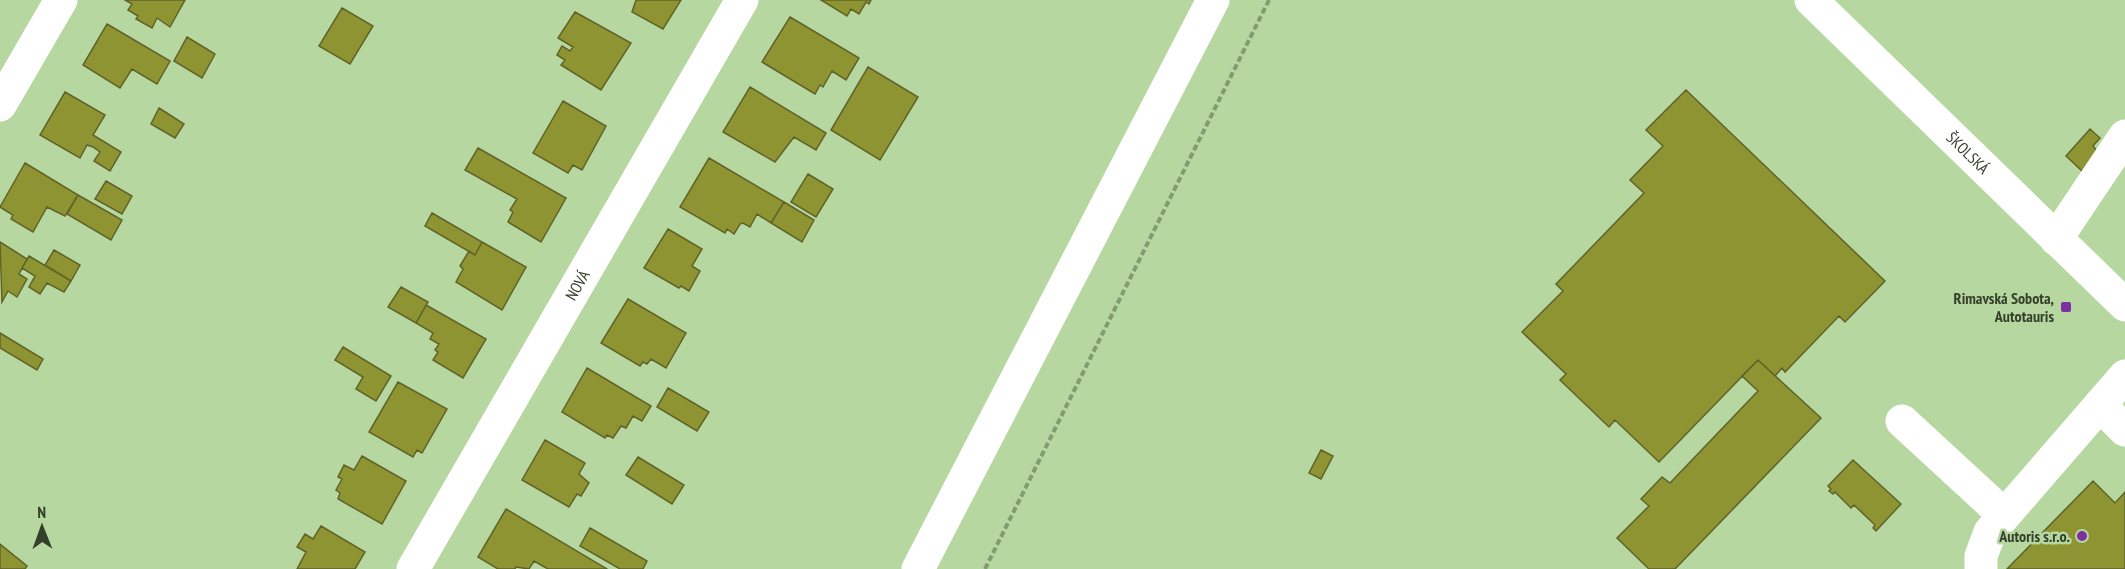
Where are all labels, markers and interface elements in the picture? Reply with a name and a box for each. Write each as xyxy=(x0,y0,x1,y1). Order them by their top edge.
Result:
street label: ŠKOLSKÁ xyxy=(1943,127,1994,178)
street label: NOVÁ xyxy=(561,266,594,304)
place label: Rimavská Sobota, Autotauris xyxy=(1954,288,2054,326)
marker: Rimavská Sobota, Autotauris xyxy=(2059,300,2073,314)
north arrow xyxy=(12,497,72,557)
text: N xyxy=(37,502,46,522)
place label: Autoris s.r.o. xyxy=(1998,526,2070,546)
marker: Autoris s.r.o. xyxy=(2075,529,2089,543)

